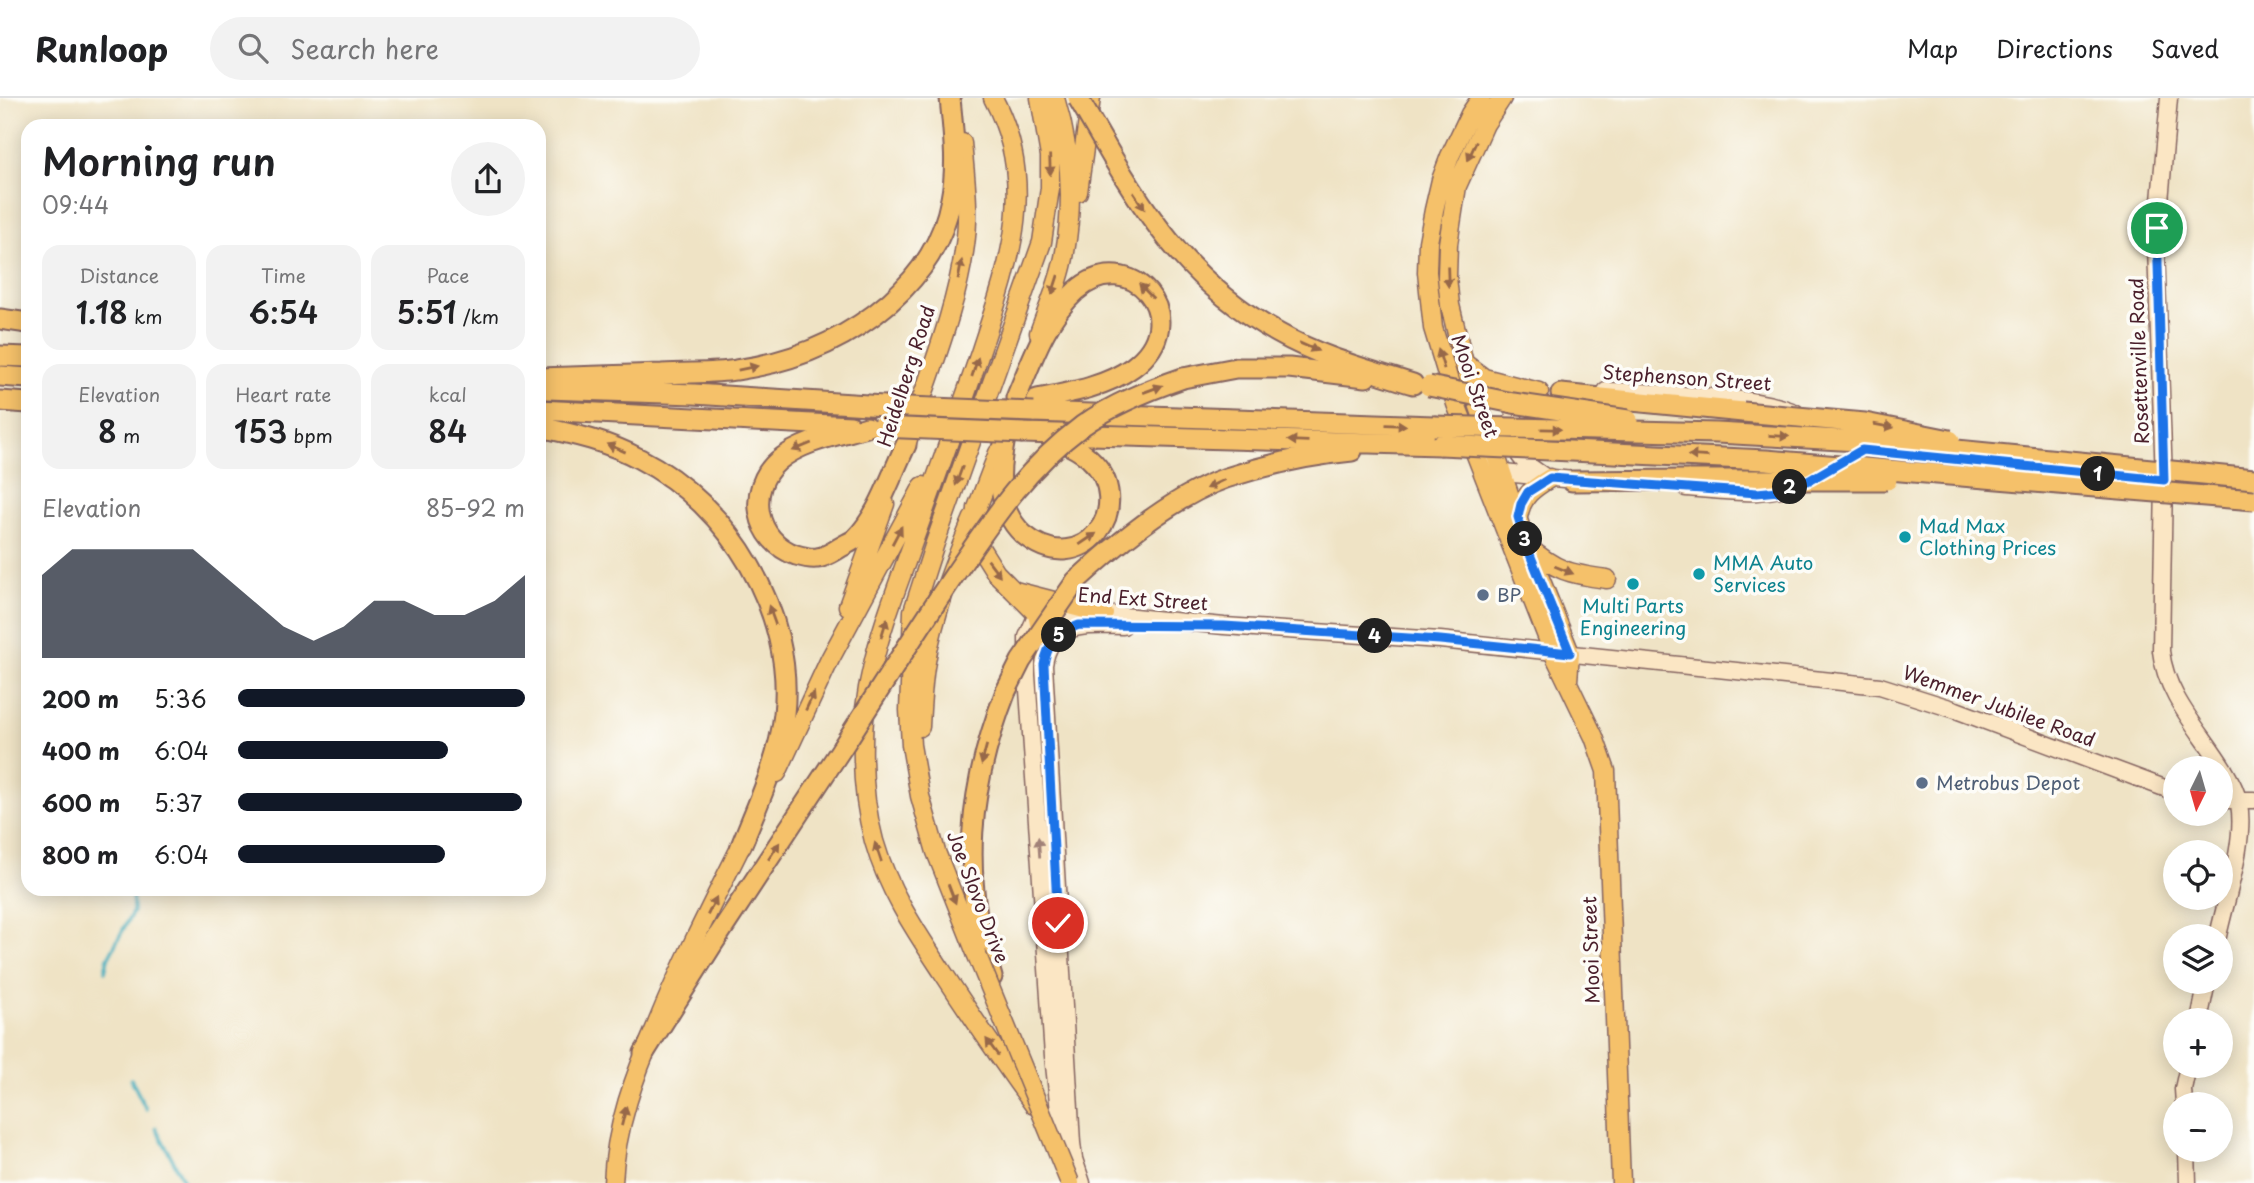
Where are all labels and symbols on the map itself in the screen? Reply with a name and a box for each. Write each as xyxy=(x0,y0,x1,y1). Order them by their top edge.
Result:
one-way arrow xyxy=(1466,141,1478,161)
one-way arrow xyxy=(1044,155,1055,177)
one-way arrow xyxy=(1132,192,1146,210)
pin xyxy=(2127,198,2187,258)
one-way arrow xyxy=(955,259,966,281)
one-way arrow xyxy=(1442,266,1453,288)
one-way arrow xyxy=(1049,275,1060,296)
street label: Rosettenville Road xyxy=(2121,277,2155,445)
one-way arrow xyxy=(1138,283,1155,300)
street label: Heidelberg Road xyxy=(869,301,941,450)
street label: Mooi Street xyxy=(1445,330,1507,441)
one-way arrow xyxy=(1298,342,1319,353)
one-way arrow xyxy=(1436,349,1446,370)
one-way arrow xyxy=(970,356,981,377)
street label: Stephenson Street xyxy=(1602,357,1773,397)
one-way arrow xyxy=(737,362,759,373)
one-way arrow xyxy=(1143,383,1164,394)
one-way arrow xyxy=(1385,419,1407,431)
one-way arrow xyxy=(1873,421,1895,432)
one-way arrow xyxy=(1541,423,1563,435)
one-way arrow xyxy=(1768,431,1790,442)
one-way arrow xyxy=(1287,435,1309,447)
one-way arrow xyxy=(606,442,626,454)
one-way arrow xyxy=(792,442,813,453)
one-way arrow xyxy=(1686,450,1708,461)
pin: 1 xyxy=(2080,456,2116,492)
one-way arrow xyxy=(953,465,964,486)
pin: 2 xyxy=(1772,470,1808,504)
one-way arrow xyxy=(1205,478,1225,489)
place label: Mad Max Clothing Prices xyxy=(1919,511,2056,561)
pin: 3 xyxy=(1508,522,1542,556)
one-way arrow xyxy=(891,525,903,544)
marker: Mad Max Clothing Prices xyxy=(1897,529,1913,545)
one-way arrow xyxy=(1079,532,1097,546)
place label: MMA Auto Services xyxy=(1713,548,1813,598)
one-way arrow xyxy=(987,559,1001,577)
one-way arrow xyxy=(1553,565,1574,576)
marker: MMA Auto Services xyxy=(1691,566,1707,582)
marker: Multi Parts Engineering xyxy=(1625,576,1641,592)
street label: End Ext Street xyxy=(1077,579,1209,617)
place label: BP xyxy=(1497,580,1521,608)
marker: BP xyxy=(1475,587,1491,603)
place label: Multi Parts Engineering xyxy=(1580,591,1686,641)
one-way arrow xyxy=(766,605,777,626)
one-way arrow xyxy=(880,617,890,638)
pin: 5 xyxy=(1042,618,1076,652)
pin: 4 xyxy=(1358,618,1392,654)
street label: Wemmer Jubilee Road xyxy=(1899,657,2099,753)
one-way arrow xyxy=(804,691,816,711)
one-way arrow xyxy=(978,744,989,766)
north arrow xyxy=(2163,756,2233,826)
place label: Metrobus Depot xyxy=(1936,768,2081,796)
marker: Metrobus Depot xyxy=(1914,775,1930,791)
street label: Joe Slovo Drive xyxy=(941,826,1017,967)
one-way arrow xyxy=(1034,836,1045,858)
one-way arrow xyxy=(872,841,883,862)
one-way arrow xyxy=(767,842,780,861)
one-way arrow xyxy=(947,883,958,904)
pin xyxy=(1028,893,1088,953)
one-way arrow xyxy=(706,896,717,916)
street label: Mooi Street xyxy=(1574,896,1606,1004)
one-way arrow xyxy=(986,1038,1000,1056)
one-way arrow xyxy=(619,1105,630,1127)

